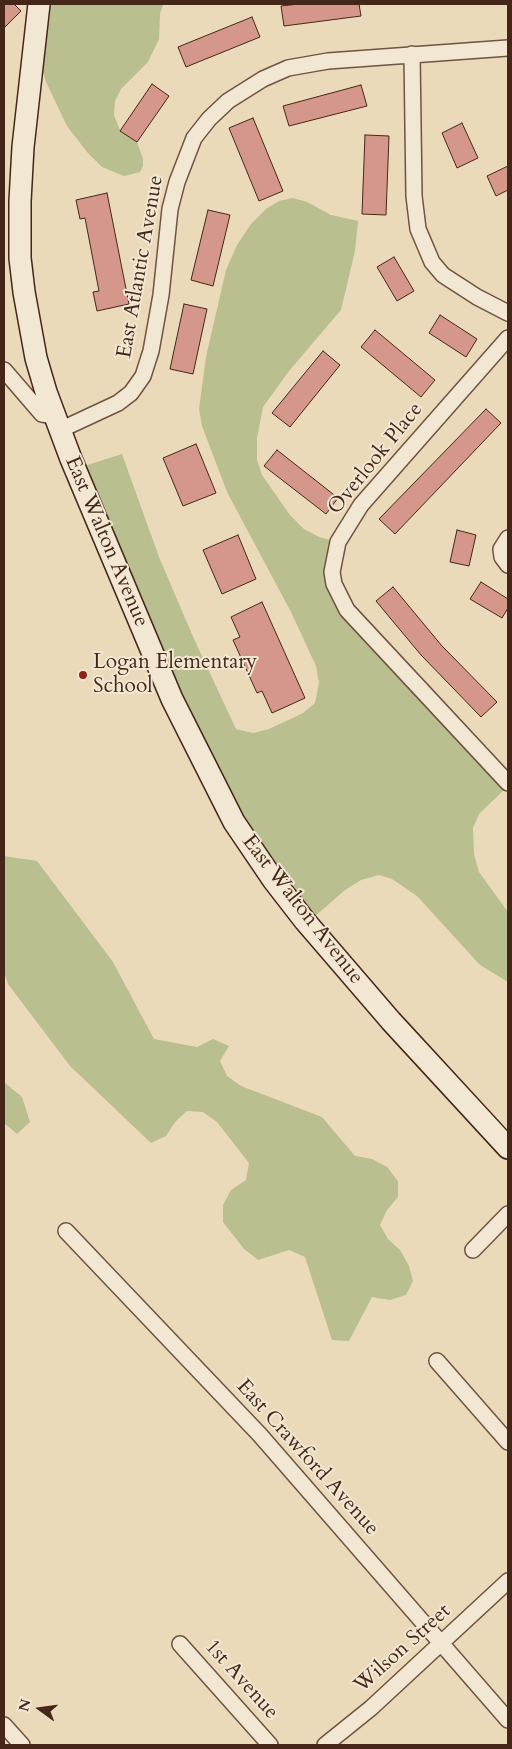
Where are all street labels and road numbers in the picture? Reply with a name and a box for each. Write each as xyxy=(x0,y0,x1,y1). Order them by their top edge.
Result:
street label: East Atlantic Avenue xyxy=(113,174,169,360)
street label: Overlook Place xyxy=(323,398,429,520)
street label: East Walton Avenue xyxy=(59,453,153,631)
street label: East Walton Avenue xyxy=(236,830,368,990)
street label: East Crawford Avenue xyxy=(230,1375,384,1541)
street label: Wilson Street xyxy=(350,1599,456,1699)
street label: 1st Avenue xyxy=(199,1635,283,1725)

